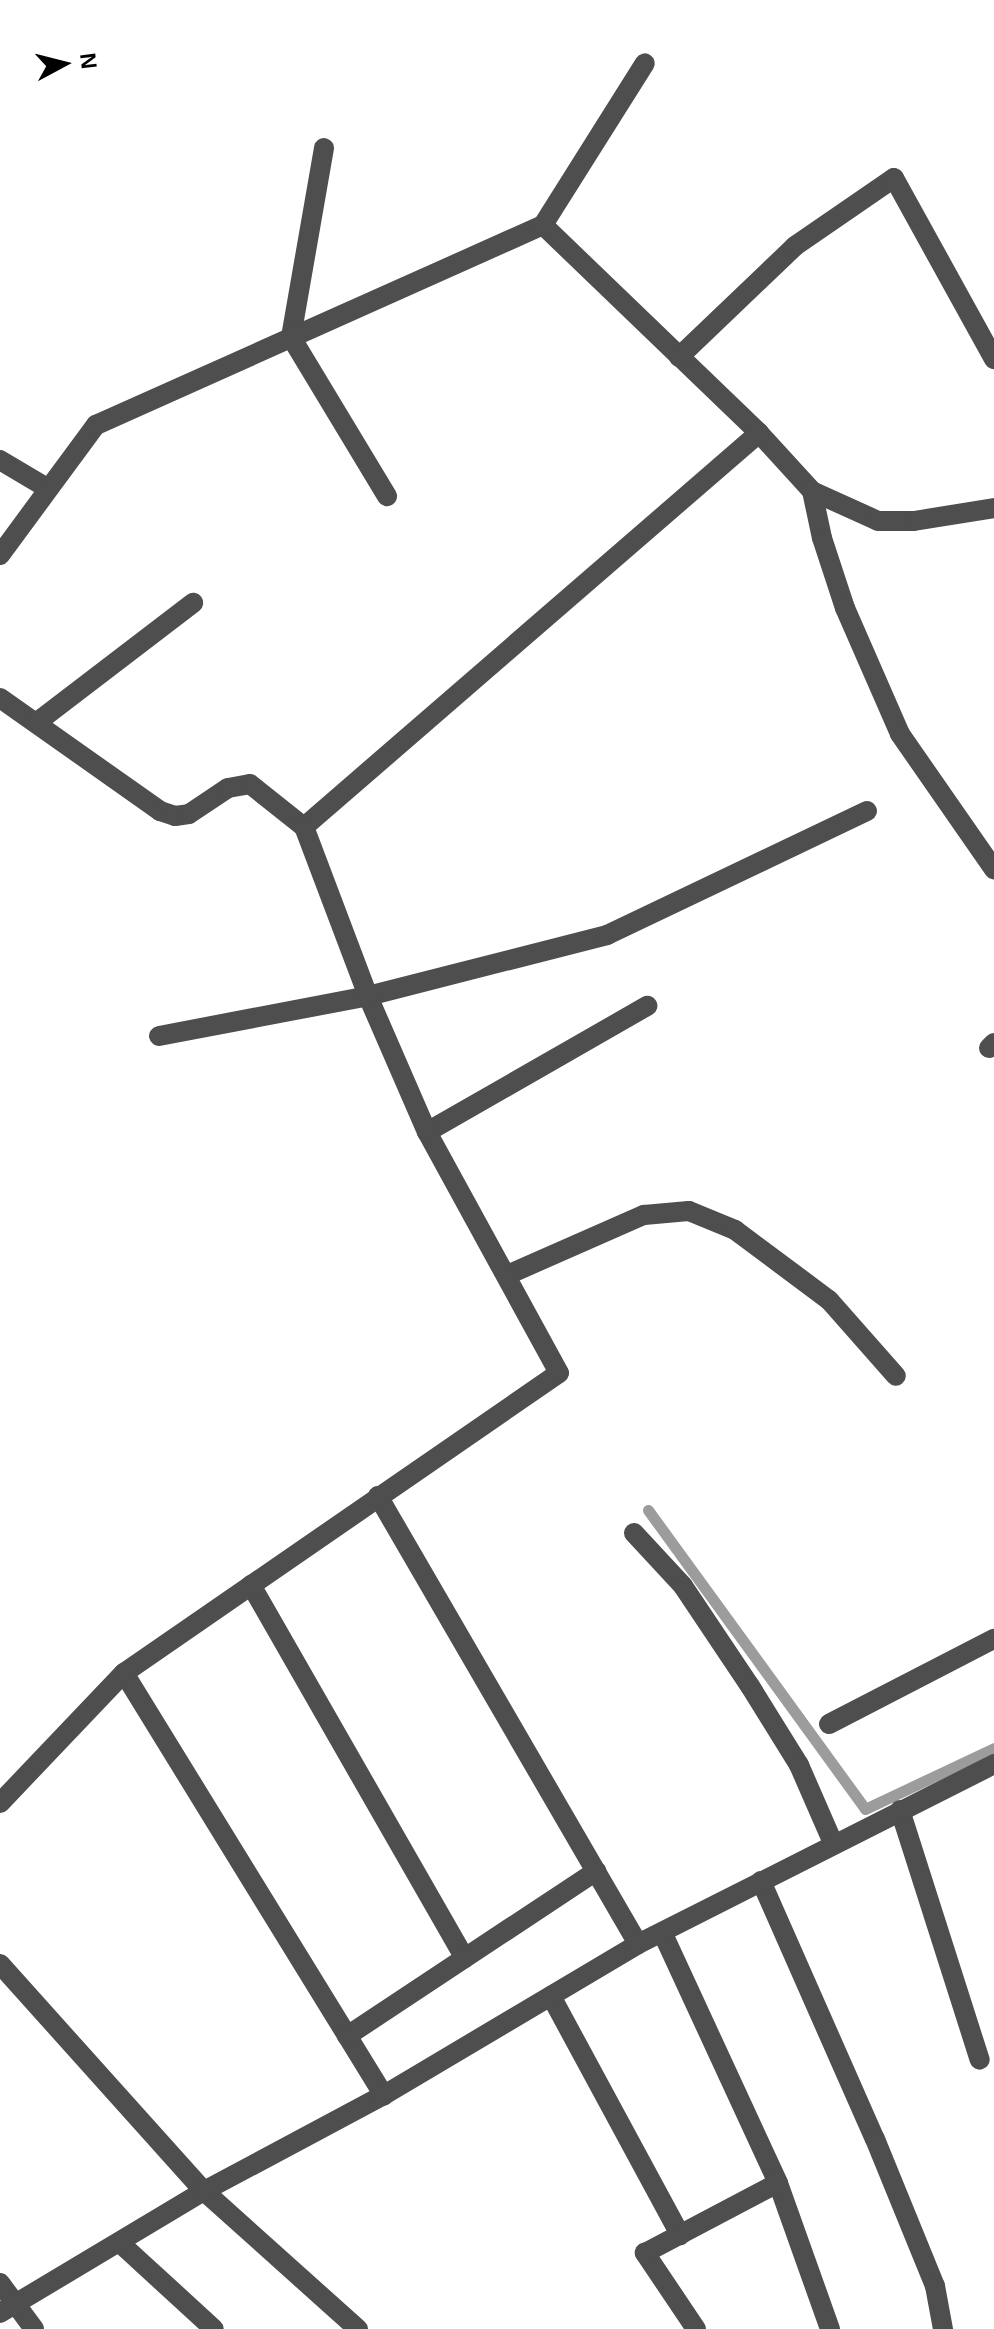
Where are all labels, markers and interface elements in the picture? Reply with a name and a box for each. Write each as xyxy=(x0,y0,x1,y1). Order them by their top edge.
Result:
north arrow xyxy=(24,24,104,104)
text: N xyxy=(75,52,102,70)

